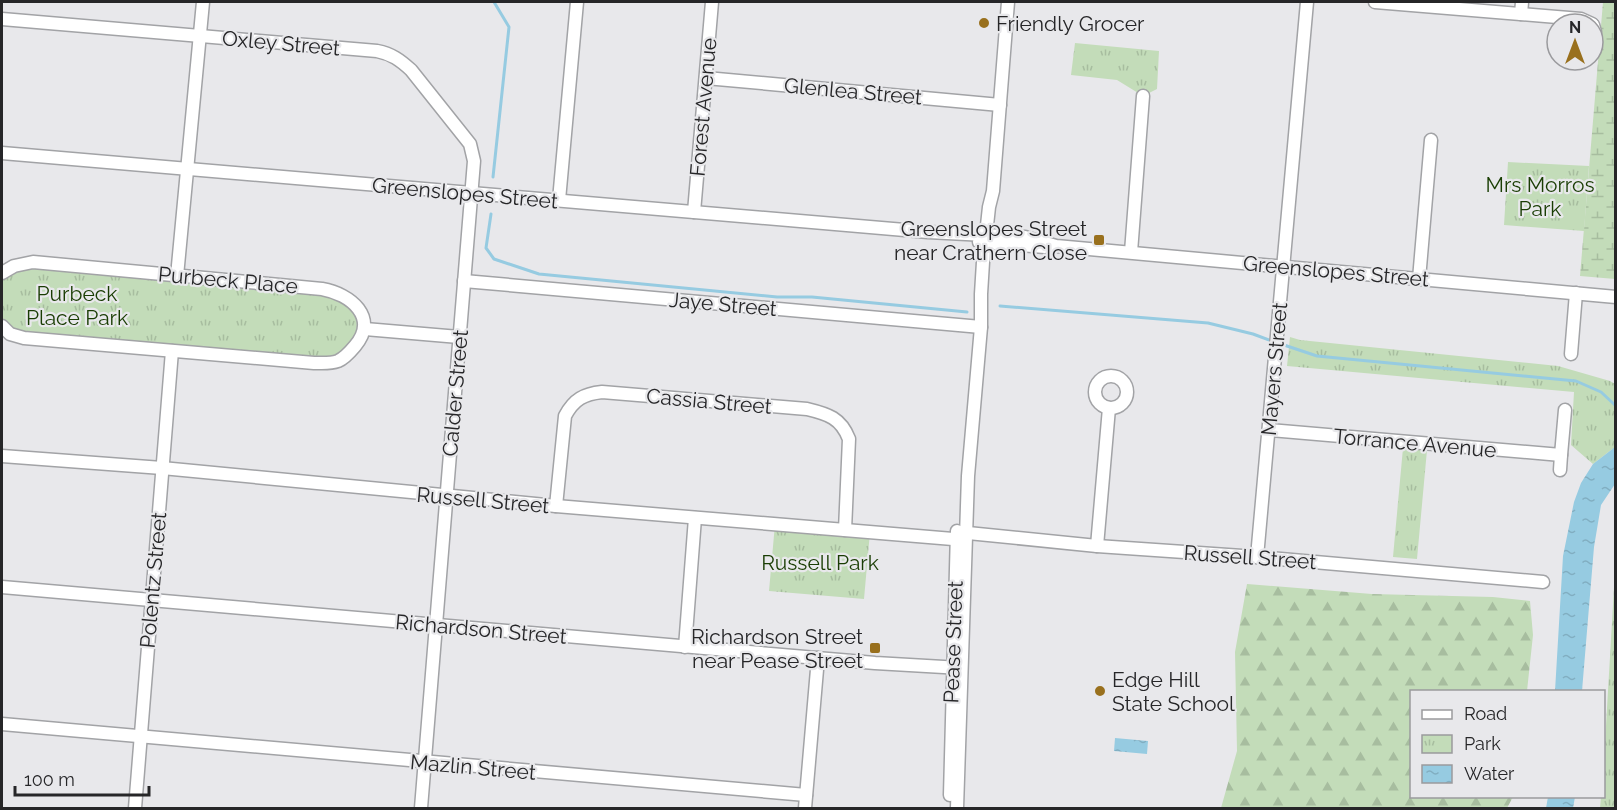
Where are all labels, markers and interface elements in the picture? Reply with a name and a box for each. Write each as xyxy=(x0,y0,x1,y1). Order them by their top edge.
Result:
place label: Friendly Grocer xyxy=(996,11,1145,36)
north arrow xyxy=(1545,12,1605,72)
marker: Friendly Grocer xyxy=(977,16,991,30)
text: N xyxy=(1569,18,1581,37)
street label: Oxley Street xyxy=(221,25,341,61)
street label: Forest Avenue xyxy=(684,37,722,177)
street label: Glenlea Street xyxy=(783,73,923,109)
street label: Greenslopes Street xyxy=(371,172,559,214)
park label: Mrs Morros Park xyxy=(1485,172,1595,221)
place label: Greenslopes Street near Crathern Close xyxy=(894,216,1087,265)
marker: Greenslopes Street near Crathern Close xyxy=(1092,233,1106,247)
street label: Greenslopes Street xyxy=(1242,250,1430,292)
street label: Purbeck Place xyxy=(157,261,299,299)
park label: Purbeck Place Park xyxy=(26,281,128,330)
street label: Jaye Street xyxy=(668,287,778,321)
street label: Mayers Street xyxy=(1256,301,1292,437)
street label: Calder Street xyxy=(437,328,473,458)
street label: Cassia Street xyxy=(645,383,773,419)
street label: Torrance Avenue xyxy=(1332,423,1498,463)
street label: Russell Street xyxy=(416,482,550,518)
street label: Polentz Street xyxy=(135,511,171,649)
street label: Russell Street xyxy=(1183,540,1317,574)
park label: Russell Park xyxy=(761,550,879,575)
street label: Pease Street xyxy=(938,580,968,704)
street label: Richardson Street xyxy=(394,609,568,649)
place label: Richardson Street near Pease Street xyxy=(691,624,863,673)
marker: Richardson Street near Pease Street xyxy=(868,641,882,655)
place label: Edge Hill State School xyxy=(1112,667,1235,716)
marker: Edge Hill State School xyxy=(1093,684,1107,698)
legend xyxy=(1410,690,1605,798)
text: Road xyxy=(1464,703,1507,724)
text: Park xyxy=(1464,733,1501,754)
street label: Mazlin Street xyxy=(409,749,537,785)
scale bar xyxy=(15,759,148,797)
text: Water xyxy=(1464,763,1515,784)
text: 100 m xyxy=(24,769,75,790)

